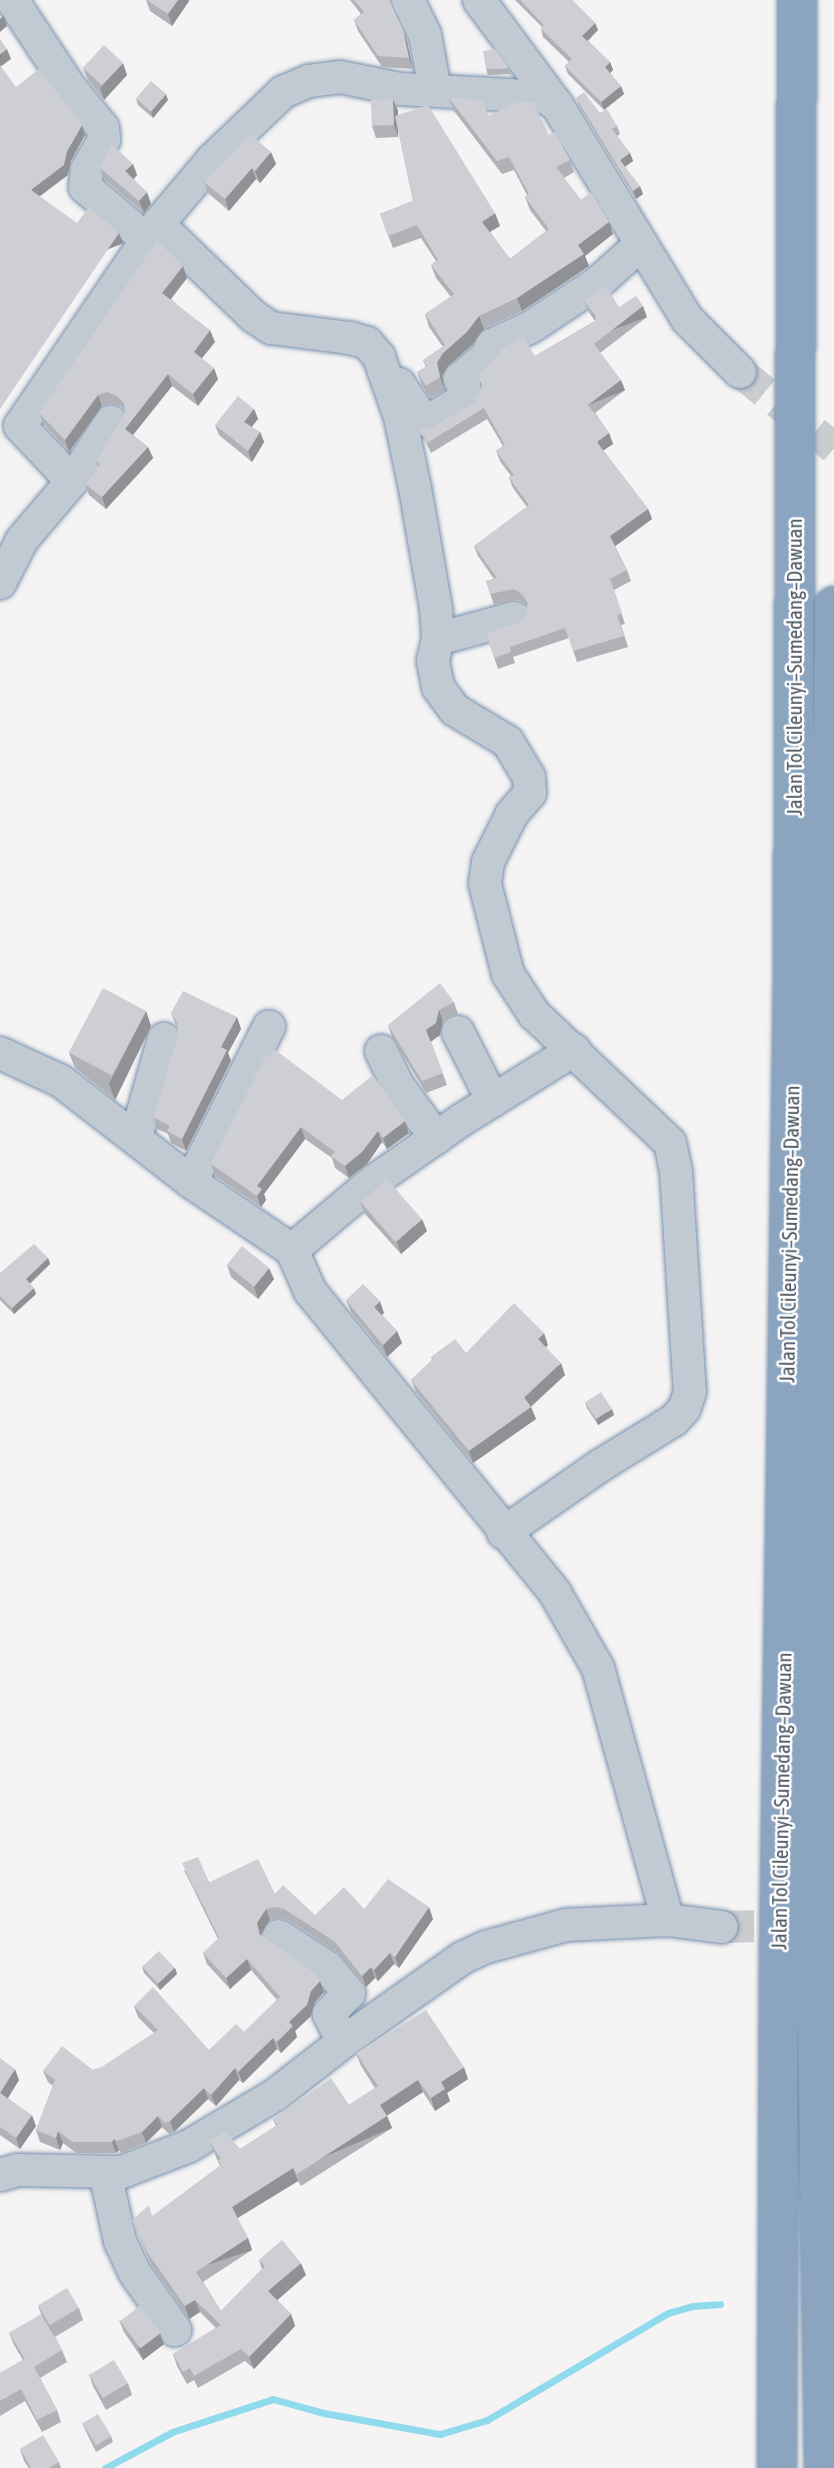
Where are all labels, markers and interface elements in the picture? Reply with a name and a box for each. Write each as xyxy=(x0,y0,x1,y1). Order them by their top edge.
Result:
street label: Jalan Tol Cileunyi–Sumedang–Dawuan xyxy=(781,518,807,816)
street label: Jalan Tol Cileunyi–Sumedang–Dawuan xyxy=(774,1085,804,1383)
street label: Jalan Tol Cileunyi–Sumedang–Dawuan xyxy=(766,1652,796,1950)

